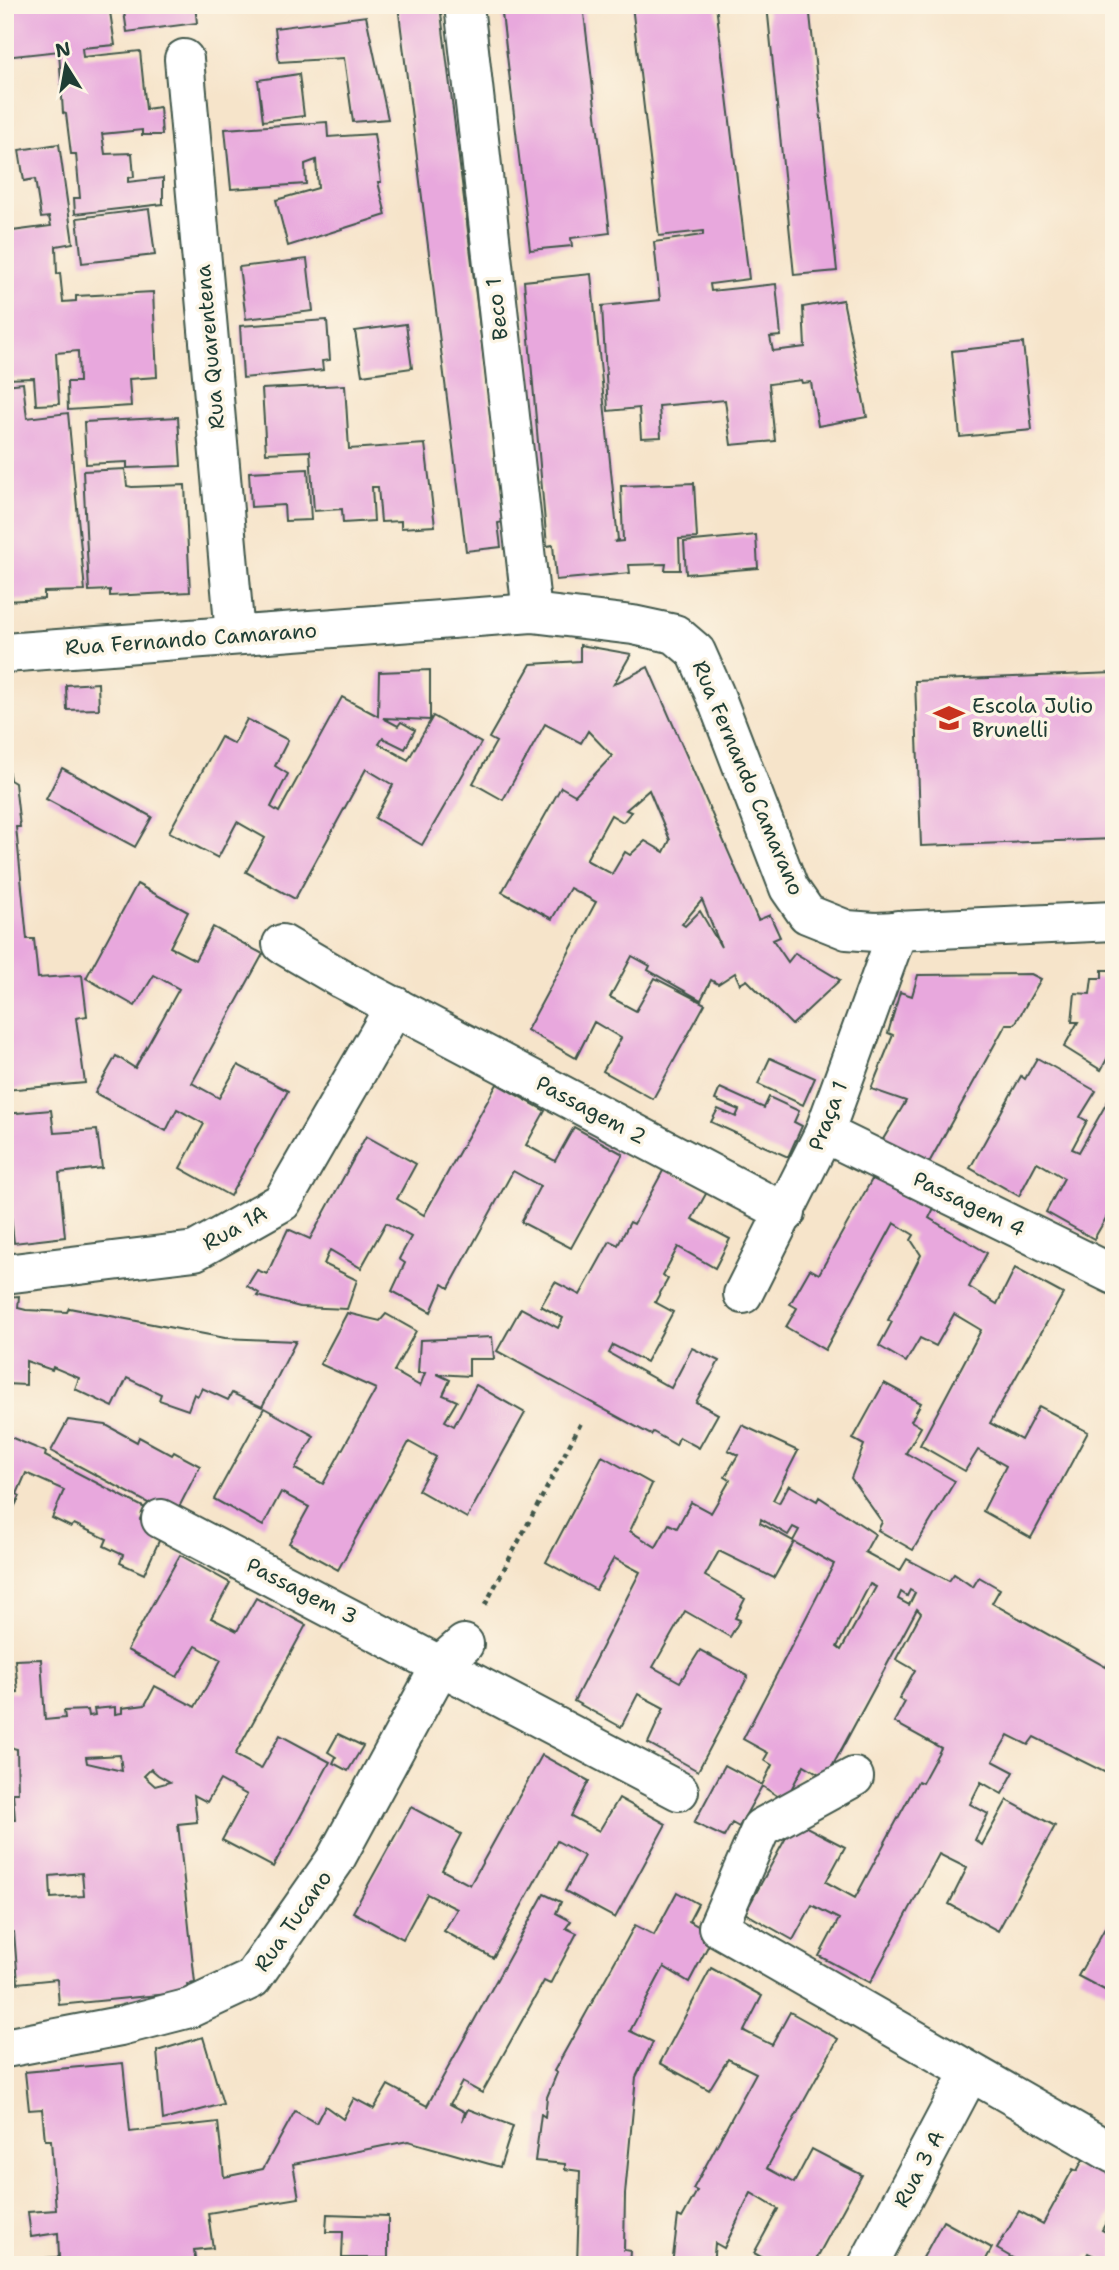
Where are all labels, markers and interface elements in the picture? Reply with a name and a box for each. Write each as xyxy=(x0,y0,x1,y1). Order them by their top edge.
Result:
north arrow xyxy=(32,32,102,102)
text: N xyxy=(53,36,73,64)
street label: Rua Quarentena xyxy=(189,263,231,431)
street label: Beco 1 xyxy=(479,276,515,342)
street label: Rua Fernando Camarano xyxy=(64,616,318,662)
street label: Rua Fernando Camarano xyxy=(686,656,810,900)
place label: Escola Julio Brunelli xyxy=(972,692,1093,744)
school or university icon: Escola Julio Brunelli xyxy=(932,701,966,735)
street label: Passagem 2 xyxy=(531,1069,651,1151)
street label: Praça 1 xyxy=(802,1077,854,1155)
street label: Passagem 4 xyxy=(908,1165,1030,1243)
street label: Rua 1A xyxy=(198,1199,272,1257)
street label: Passagem 3 xyxy=(242,1551,362,1631)
street label: Rua Tucano xyxy=(248,1865,338,1977)
street label: Rua 3 A xyxy=(887,2126,951,2212)

